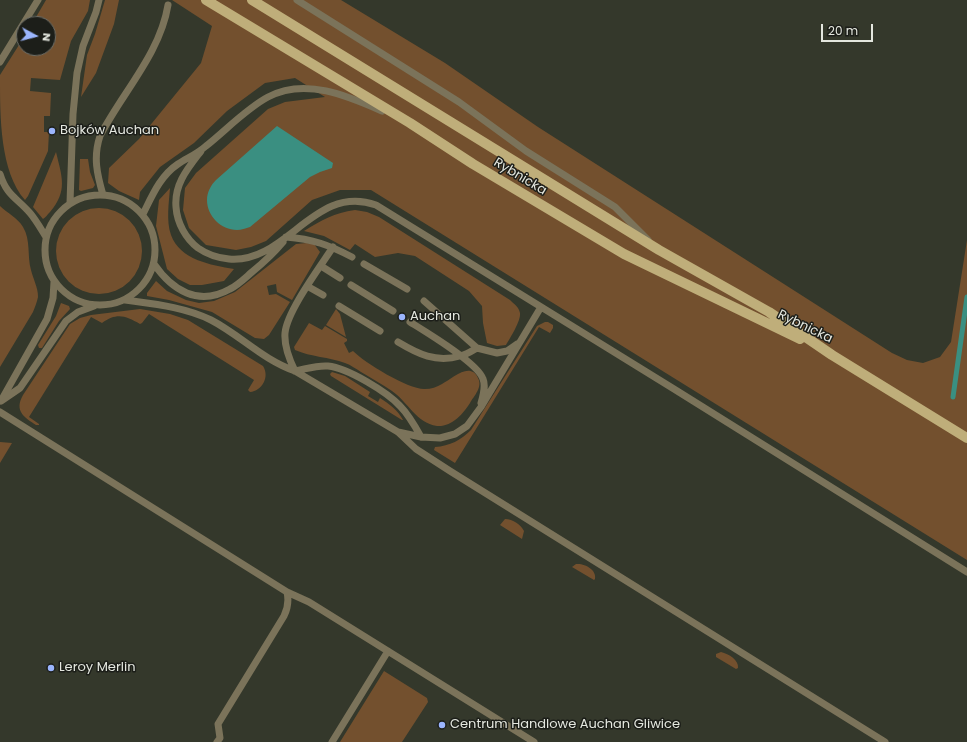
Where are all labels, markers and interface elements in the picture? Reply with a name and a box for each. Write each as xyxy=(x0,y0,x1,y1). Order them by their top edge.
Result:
north arrow xyxy=(16,16,56,56)
scale bar xyxy=(823,16,875,42)
text: 20 m xyxy=(828,22,858,39)
text: N xyxy=(38,32,55,42)
place label: Bojków Auchan xyxy=(60,123,159,139)
marker: Bojków Auchan xyxy=(47,126,57,136)
street label: Rybnicka xyxy=(491,155,549,199)
street label: Rybnicka xyxy=(775,307,835,347)
place label: Auchan xyxy=(410,309,460,325)
marker: Auchan xyxy=(397,312,407,322)
place label: Leroy Merlin xyxy=(59,660,135,676)
marker: Leroy Merlin xyxy=(46,663,56,673)
place label: Centrum Handlowe Auchan Gliwice xyxy=(450,717,680,733)
marker: Centrum Handlowe Auchan Gliwice xyxy=(437,720,447,730)

